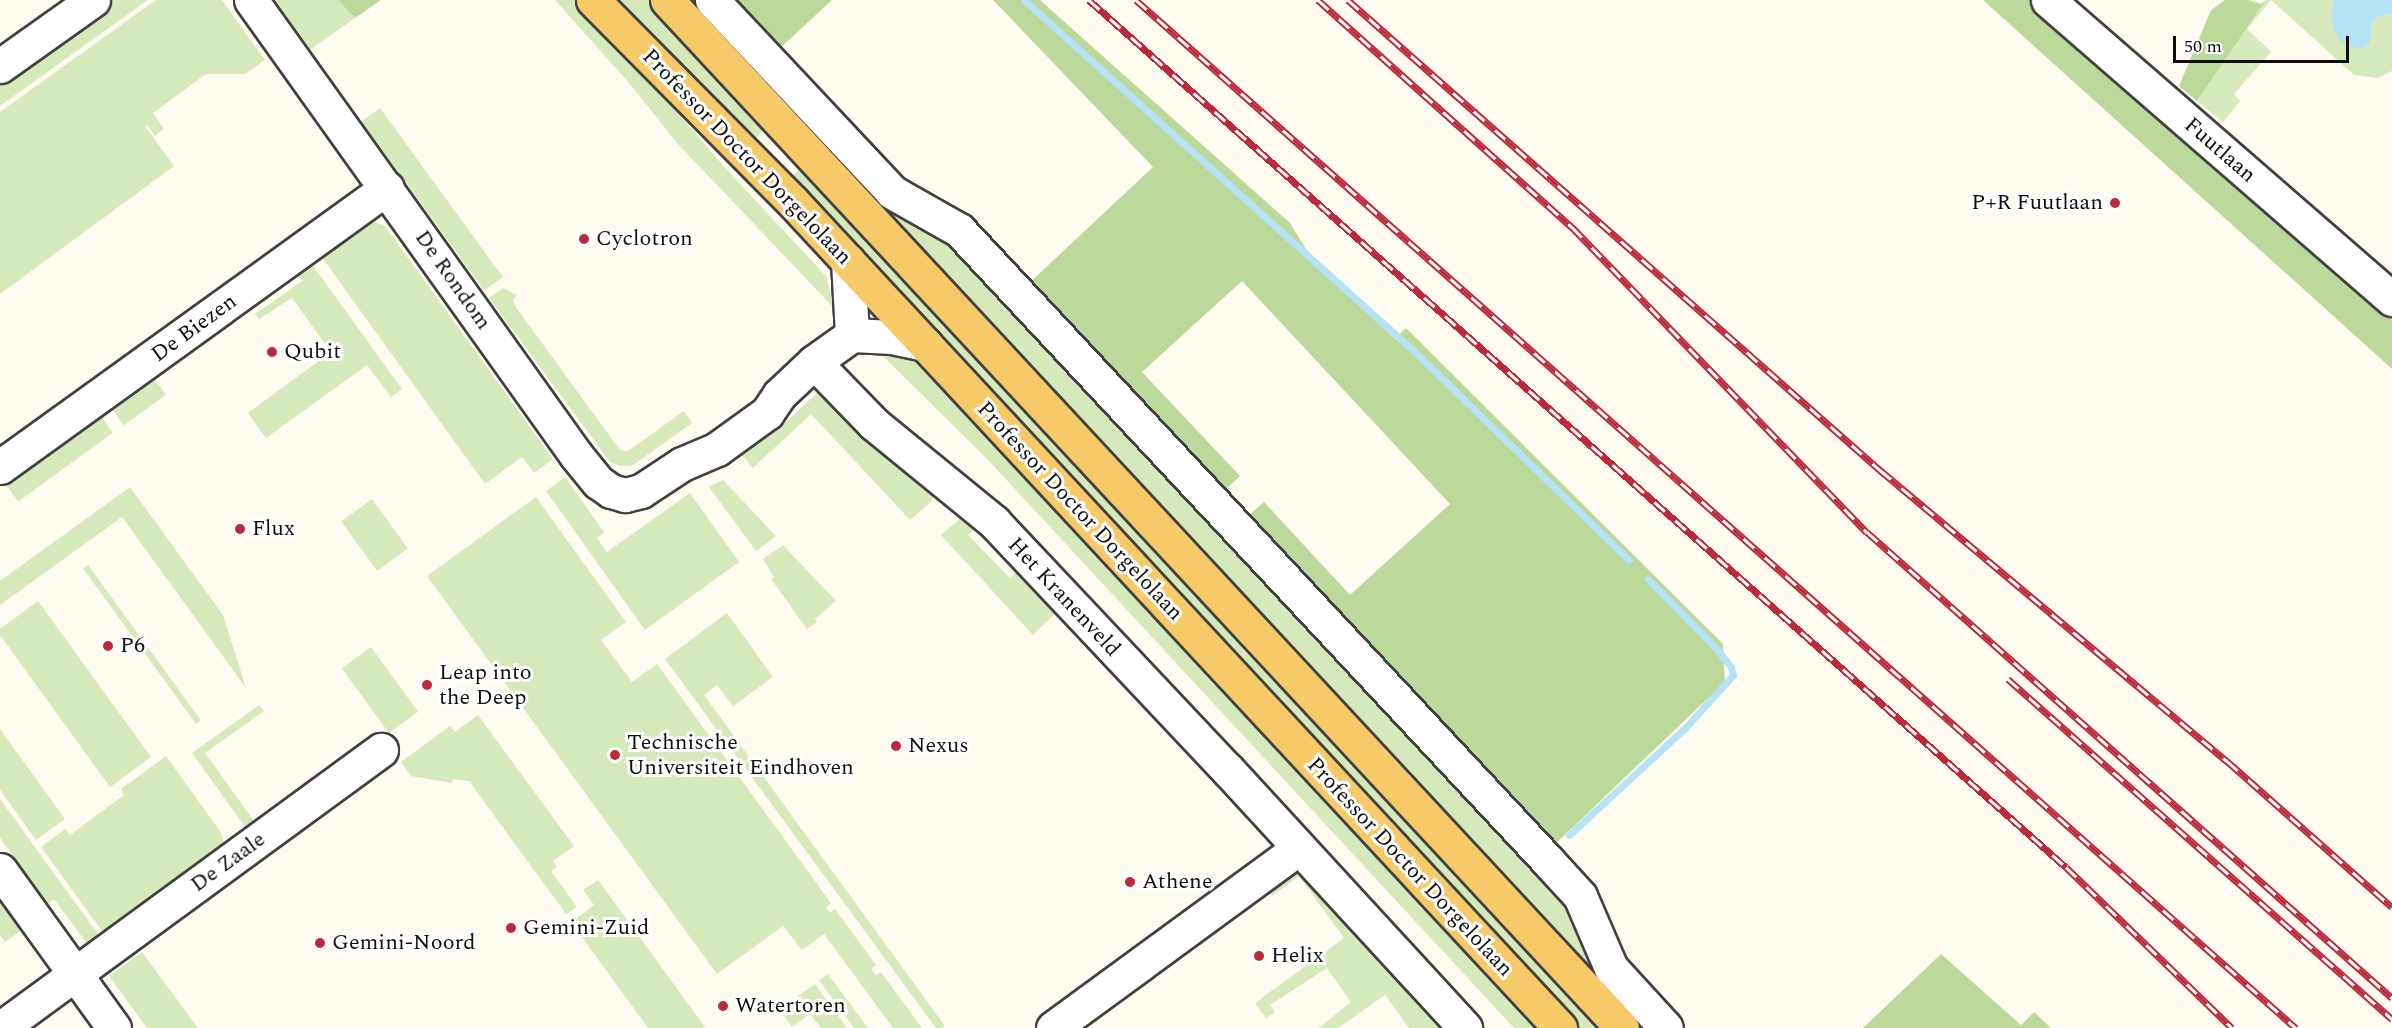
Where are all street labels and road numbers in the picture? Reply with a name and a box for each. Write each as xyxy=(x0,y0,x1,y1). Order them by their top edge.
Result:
street label: Professor Doctor Dorgelolaan xyxy=(637,43,857,271)
street label: Fuutlaan xyxy=(2179,112,2261,188)
street label: De Rondom xyxy=(409,225,497,335)
street label: De Biezen xyxy=(146,288,242,368)
street label: Professor Doctor Dorgelolaan xyxy=(971,396,1189,626)
street label: Het Kranenveld xyxy=(1002,532,1126,662)
street label: Professor Doctor Dorgelolaan xyxy=(1301,752,1519,982)
street label: De Zaale xyxy=(185,826,271,898)

